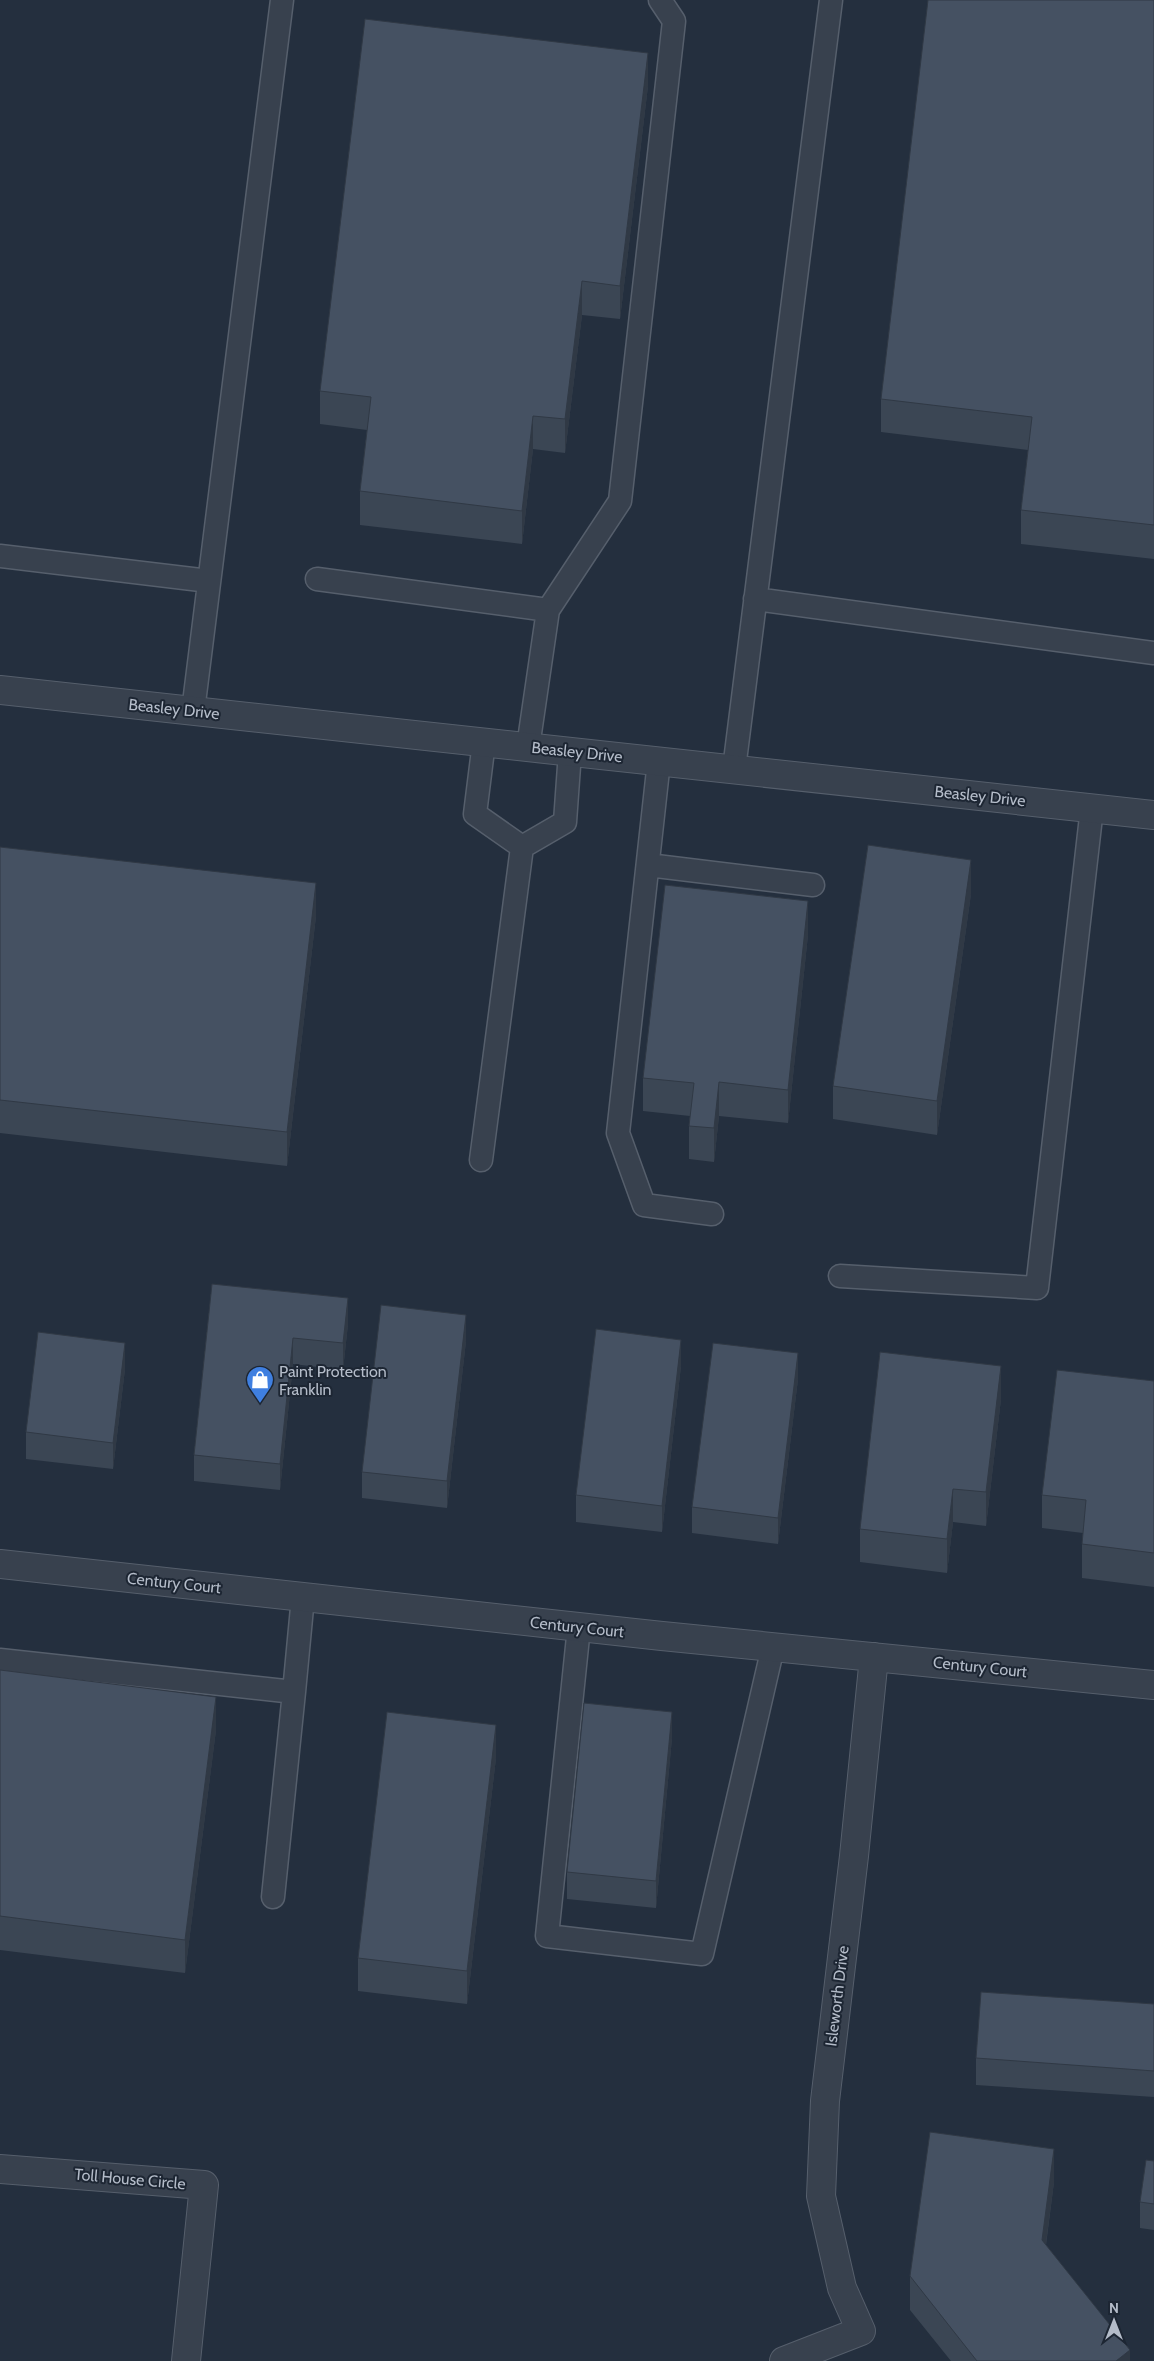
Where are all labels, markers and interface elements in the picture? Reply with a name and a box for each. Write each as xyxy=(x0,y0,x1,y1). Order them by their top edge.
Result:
street label: Beasley Drive xyxy=(128,695,220,723)
street label: Beasley Drive xyxy=(531,738,623,766)
street label: Beasley Drive xyxy=(934,782,1026,810)
place label: Paint Protection Franklin xyxy=(279,1362,387,1399)
shop icon: Paint Protection Franklin xyxy=(245,1365,275,1404)
street label: Century Court xyxy=(126,1569,223,1597)
street label: Century Court xyxy=(529,1613,626,1641)
street label: Century Court xyxy=(932,1653,1029,1681)
street label: Isleworth Drive xyxy=(821,1945,853,2047)
street label: Toll House Circle xyxy=(74,2165,186,2193)
north arrow xyxy=(1089,2296,1139,2346)
text: N xyxy=(1109,2299,1119,2317)

